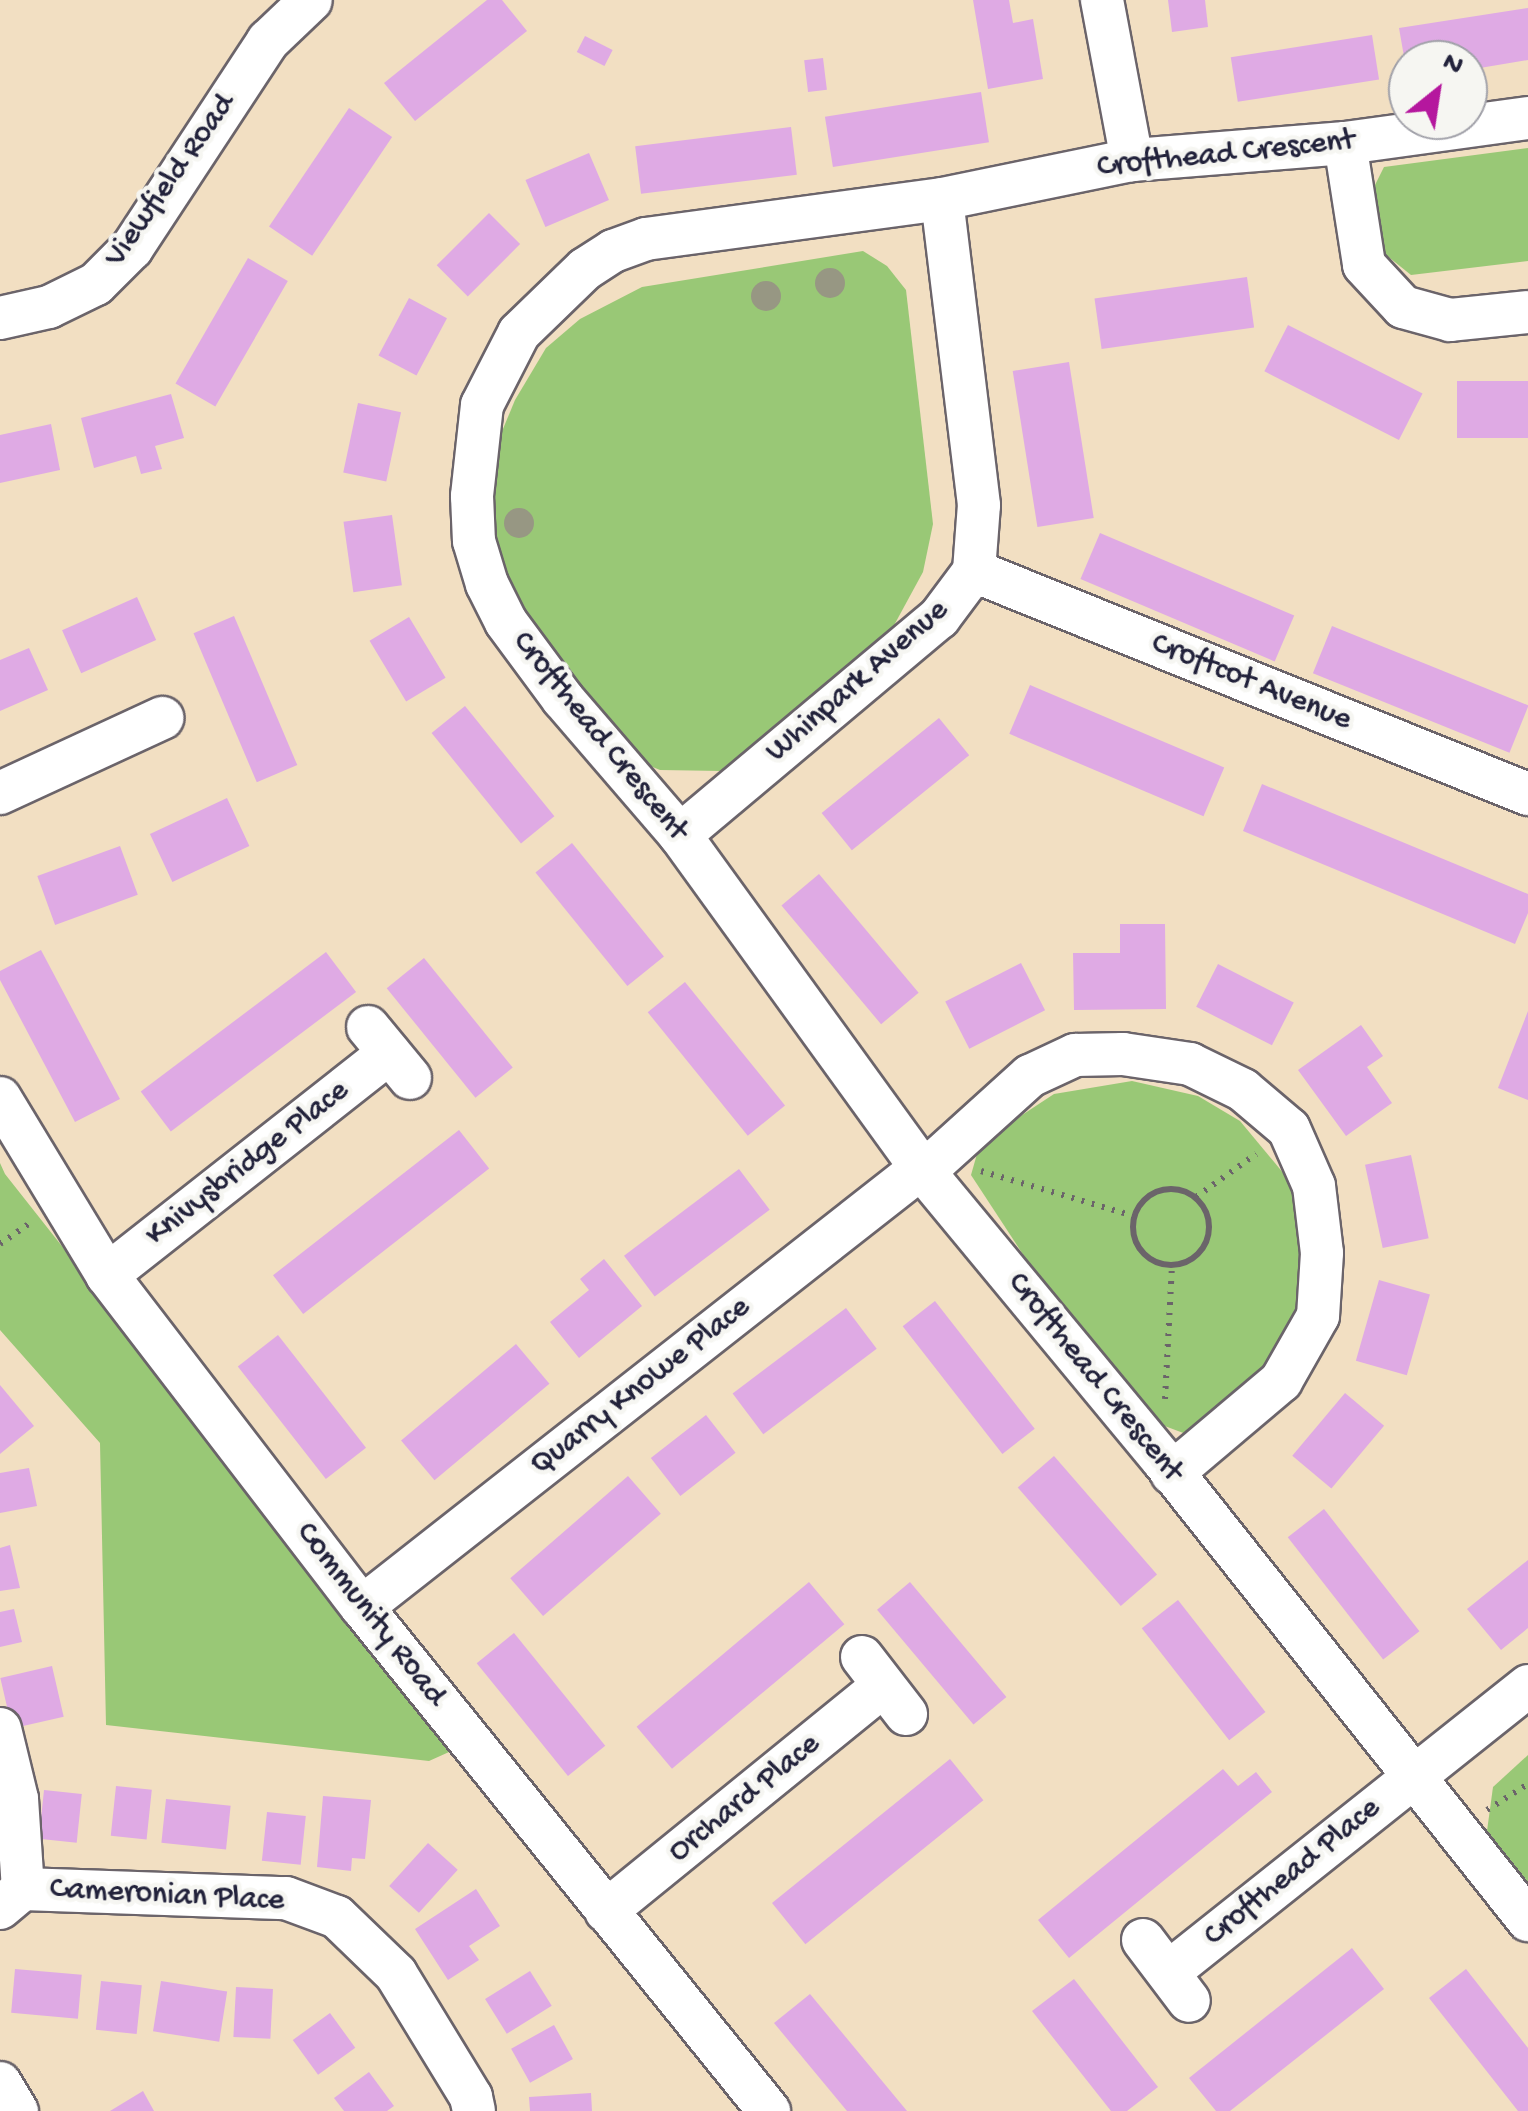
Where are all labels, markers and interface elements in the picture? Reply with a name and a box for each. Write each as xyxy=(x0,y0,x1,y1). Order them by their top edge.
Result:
north arrow xyxy=(1388,40,1488,140)
text: N xyxy=(1436,46,1468,84)
street label: Viewfield Road xyxy=(97,87,245,275)
street label: Crofthead Crescent xyxy=(1095,122,1357,188)
street label: Whinpark Avenue xyxy=(759,592,957,772)
street label: Crofthead Crescent xyxy=(503,624,695,850)
street label: Croftcot Avenue xyxy=(1145,625,1357,741)
street label: Knivysbridge Place xyxy=(139,1073,357,1255)
street label: Crofthead Crescent xyxy=(998,1265,1190,1491)
street label: Quarry Knowe Place xyxy=(523,1289,759,1485)
street label: Community Road xyxy=(286,1515,454,1715)
street label: Orchard Place xyxy=(661,1726,829,1872)
street label: Crofthead Place xyxy=(1197,1790,1389,1956)
street label: Cameronian Place xyxy=(49,1871,285,1921)

